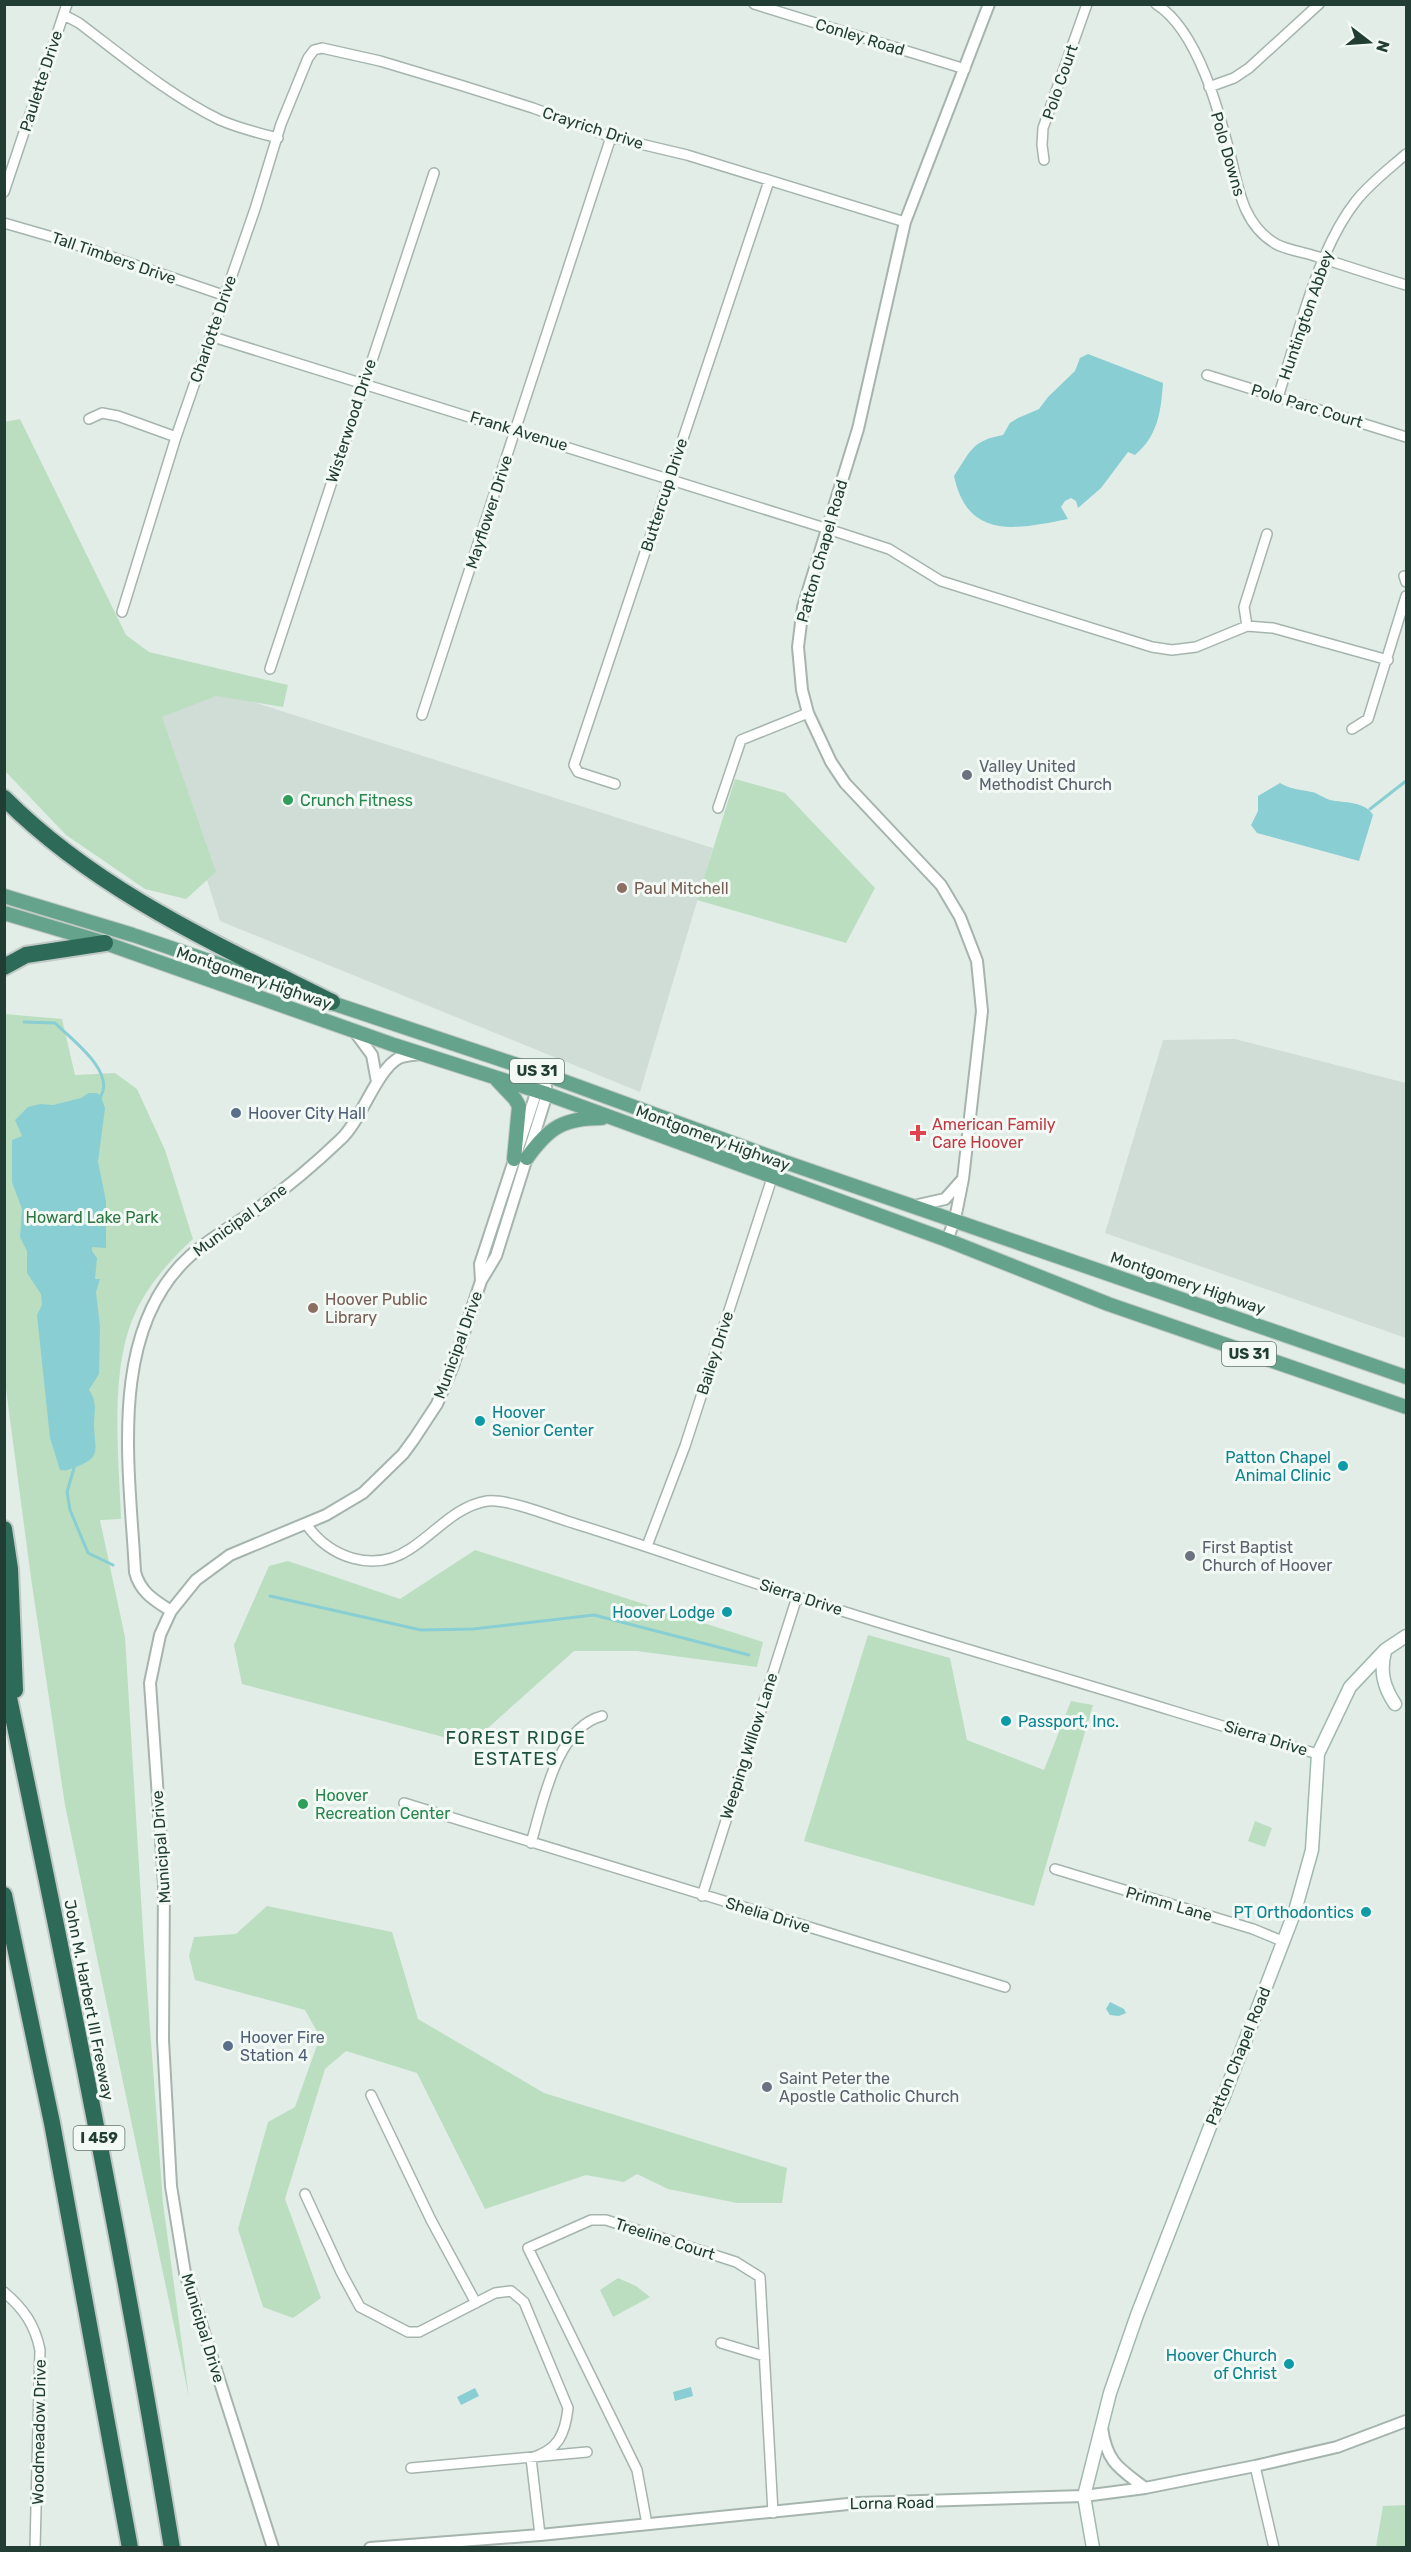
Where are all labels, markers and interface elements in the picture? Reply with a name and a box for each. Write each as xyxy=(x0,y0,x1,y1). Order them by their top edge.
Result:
north arrow xyxy=(1339,12,1399,72)
street label: Conley Road xyxy=(813,14,907,60)
street label: Paulette Drive xyxy=(16,28,66,134)
text: N xyxy=(1372,38,1394,55)
street label: Polo Court xyxy=(1038,42,1082,122)
street label: Crayrich Drive xyxy=(540,103,646,153)
street label: Polo Downs xyxy=(1207,110,1249,198)
street label: Tall Timbers Drive xyxy=(49,228,179,288)
street label: Huntington Abbey xyxy=(1275,248,1337,382)
street label: Charlotte Drive xyxy=(186,273,240,385)
street label: Wisterwood Drive xyxy=(322,357,380,485)
street label: Polo Parc Court xyxy=(1249,380,1365,432)
street label: Frank Avenue xyxy=(468,407,570,455)
street label: Buttercup Drive xyxy=(637,436,691,554)
street label: Mayflower Drive xyxy=(462,453,516,571)
street label: Patton Chapel Road xyxy=(793,477,851,625)
place label: Valley United Methodist Church xyxy=(979,757,1112,794)
marker: Valley United Methodist Church xyxy=(960,768,974,782)
place label: Crunch Fitness xyxy=(300,791,413,810)
marker: Crunch Fitness xyxy=(281,793,295,807)
place label: Paul Mitchell xyxy=(634,879,729,898)
marker: Paul Mitchell xyxy=(615,881,629,895)
street label: Montgomery Highway xyxy=(174,943,334,1014)
road number: US 31 xyxy=(510,1059,564,1083)
street label: Montgomery Highway xyxy=(633,1101,793,1175)
place label: Hoover City Hall xyxy=(248,1104,366,1123)
marker: Hoover City Hall xyxy=(229,1106,243,1120)
place label: American Family Care Hoover xyxy=(932,1115,1056,1152)
marker: American Family Care Hoover xyxy=(909,1124,927,1142)
street label: Municipal Lane xyxy=(189,1180,291,1260)
park label: Howard Lake Park xyxy=(25,1208,159,1227)
street label: Montgomery Highway xyxy=(1108,1248,1268,1319)
street label: Municipal Drive xyxy=(430,1288,486,1401)
place label: Hoover Public Library xyxy=(325,1290,428,1327)
marker: Hoover Public Library xyxy=(306,1301,320,1315)
street label: Bailey Drive xyxy=(693,1309,737,1397)
road number: US 31 xyxy=(1222,1342,1276,1366)
place label: Hoover Senior Center xyxy=(492,1403,594,1440)
marker: Hoover Senior Center xyxy=(473,1414,487,1428)
place label: Patton Chapel Animal Clinic xyxy=(1225,1448,1331,1485)
marker: Patton Chapel Animal Clinic xyxy=(1336,1459,1350,1473)
place label: First Baptist Church of Hoover xyxy=(1202,1538,1332,1575)
marker: First Baptist Church of Hoover xyxy=(1183,1549,1197,1563)
street label: Sierra Drive xyxy=(757,1575,845,1619)
place label: Hoover Lodge xyxy=(612,1603,715,1622)
marker: Hoover Lodge xyxy=(720,1605,734,1619)
street label: Weeping Willow Lane xyxy=(716,1670,782,1822)
place label: Passport, Inc. xyxy=(1018,1712,1119,1731)
marker: Passport, Inc. xyxy=(999,1714,1013,1728)
street label: Sierra Drive xyxy=(1222,1716,1310,1760)
district label: FOREST RIDGE ESTATES xyxy=(445,1727,587,1770)
place label: Hoover Recreation Center xyxy=(315,1786,450,1823)
street label: Municipal Drive xyxy=(148,1790,174,1904)
marker: Hoover Recreation Center xyxy=(296,1797,310,1811)
street label: Primm Lane xyxy=(1124,1883,1214,1925)
street label: Shelia Drive xyxy=(723,1893,813,1937)
street label: John M. Harbert III Freeway xyxy=(60,1898,118,2102)
place label: PT Orthodontics xyxy=(1233,1903,1354,1922)
marker: PT Orthodontics xyxy=(1359,1905,1373,1919)
street label: Patton Chapel Road xyxy=(1202,1984,1274,2128)
place label: Hoover Fire Station 4 xyxy=(240,2028,325,2065)
marker: Hoover Fire Station 4 xyxy=(221,2039,235,2053)
place label: Saint Peter the Apostle Catholic Church xyxy=(779,2069,959,2106)
marker: Saint Peter the Apostle Catholic Church xyxy=(760,2080,774,2094)
road number: I 459 xyxy=(74,2126,124,2150)
street label: Treeline Court xyxy=(613,2214,717,2264)
street label: Municipal Drive xyxy=(177,2271,229,2385)
place label: Hoover Church of Christ xyxy=(1166,2346,1277,2383)
marker: Hoover Church of Christ xyxy=(1282,2357,1296,2371)
street label: Woodmeadow Drive xyxy=(28,2359,50,2505)
street label: Lorna Road xyxy=(850,2493,934,2513)

